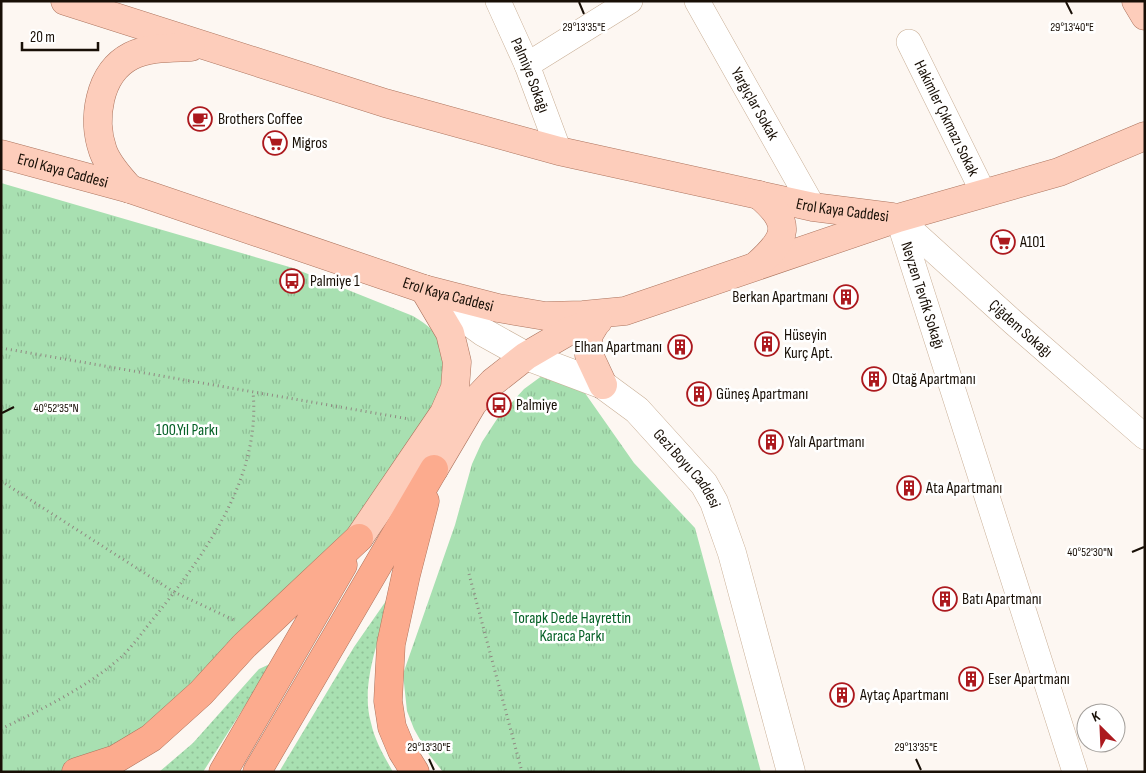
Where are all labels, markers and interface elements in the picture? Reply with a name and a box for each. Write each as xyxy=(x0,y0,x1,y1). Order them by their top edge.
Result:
scale bar xyxy=(22,20,99,52)
text: 29°13'35"E xyxy=(562,20,606,35)
text: 29°13'40"E xyxy=(1050,20,1094,35)
text: 20 m xyxy=(30,28,55,47)
street label: Palmiye Sokağı xyxy=(506,35,553,115)
street label: Hakimler Çıkmazı Sokak xyxy=(910,57,983,179)
street label: Yargıçlar Sokak xyxy=(727,64,783,143)
cafe icon: Brothers Coffee xyxy=(187,106,213,132)
place label: Brothers Coffee xyxy=(218,110,303,129)
supermarket icon: Migros xyxy=(262,130,288,156)
place label: Migros xyxy=(292,134,328,153)
street label: Erol Kaya Caddesi xyxy=(15,149,110,192)
street label: Erol Kaya Caddesi xyxy=(794,194,890,226)
supermarket icon: A101 xyxy=(990,229,1016,255)
place label: A101 xyxy=(1019,233,1046,252)
street label: Neyzen Tevfik Sokağı xyxy=(897,239,949,351)
bus stop icon: Palmiye 1 xyxy=(279,268,305,294)
place label: Palmiye 1 xyxy=(310,272,360,291)
street label: Erol Kaya Caddesi xyxy=(400,273,496,316)
building icon: Berkan Apartmanı xyxy=(833,284,859,310)
place label: Berkan Apartmanı xyxy=(732,288,828,307)
street label: Çiğdem Sokağı xyxy=(985,295,1056,361)
place label: Hüseyin Kurç Apt. xyxy=(784,326,833,363)
building icon: Hüseyin Kurç Apt. xyxy=(754,331,780,357)
building icon: Elhan Apartmanı xyxy=(667,334,693,360)
place label: Elhan Apartmanı xyxy=(574,338,662,357)
building icon: Otağ Apartmanı xyxy=(861,366,887,392)
place label: Otağ Apartmanı xyxy=(892,370,976,389)
building icon: Güneş Apartmanı xyxy=(686,381,712,407)
place label: Güneş Apartmanı xyxy=(716,385,808,404)
bus stop icon: Palmiye xyxy=(486,392,512,418)
place label: Palmiye xyxy=(516,396,557,415)
text: 40°52'35"N xyxy=(33,401,79,416)
park label: 100.Yıl Parkı xyxy=(156,421,218,440)
street label: Gezi Boyu Caddesi xyxy=(649,425,725,510)
building icon: Yalı Apartmanı xyxy=(758,429,784,455)
place label: Yalı Apartmanı xyxy=(788,433,865,452)
building icon: Ata Apartmanı xyxy=(896,475,922,501)
place label: Ata Apartmanı xyxy=(925,479,1002,498)
text: 40°52'30"N xyxy=(1067,545,1113,560)
building icon: Batı Apartmanı xyxy=(932,586,958,612)
place label: Batı Apartmanı xyxy=(962,590,1042,609)
park label: Torapk Dede Hayrettin Karaca Parkı xyxy=(513,609,631,646)
building icon: Eser Apartmanı xyxy=(958,666,984,692)
place label: Eser Apartmanı xyxy=(988,670,1070,689)
building icon: Aytaç Apartmanı xyxy=(829,682,855,708)
place label: Aytaç Apartmanı xyxy=(859,686,949,705)
north arrow xyxy=(1076,703,1126,753)
text: K xyxy=(1089,707,1103,726)
text: 29°13'30"E xyxy=(407,740,451,755)
text: 29°13'35"E xyxy=(894,740,938,755)

